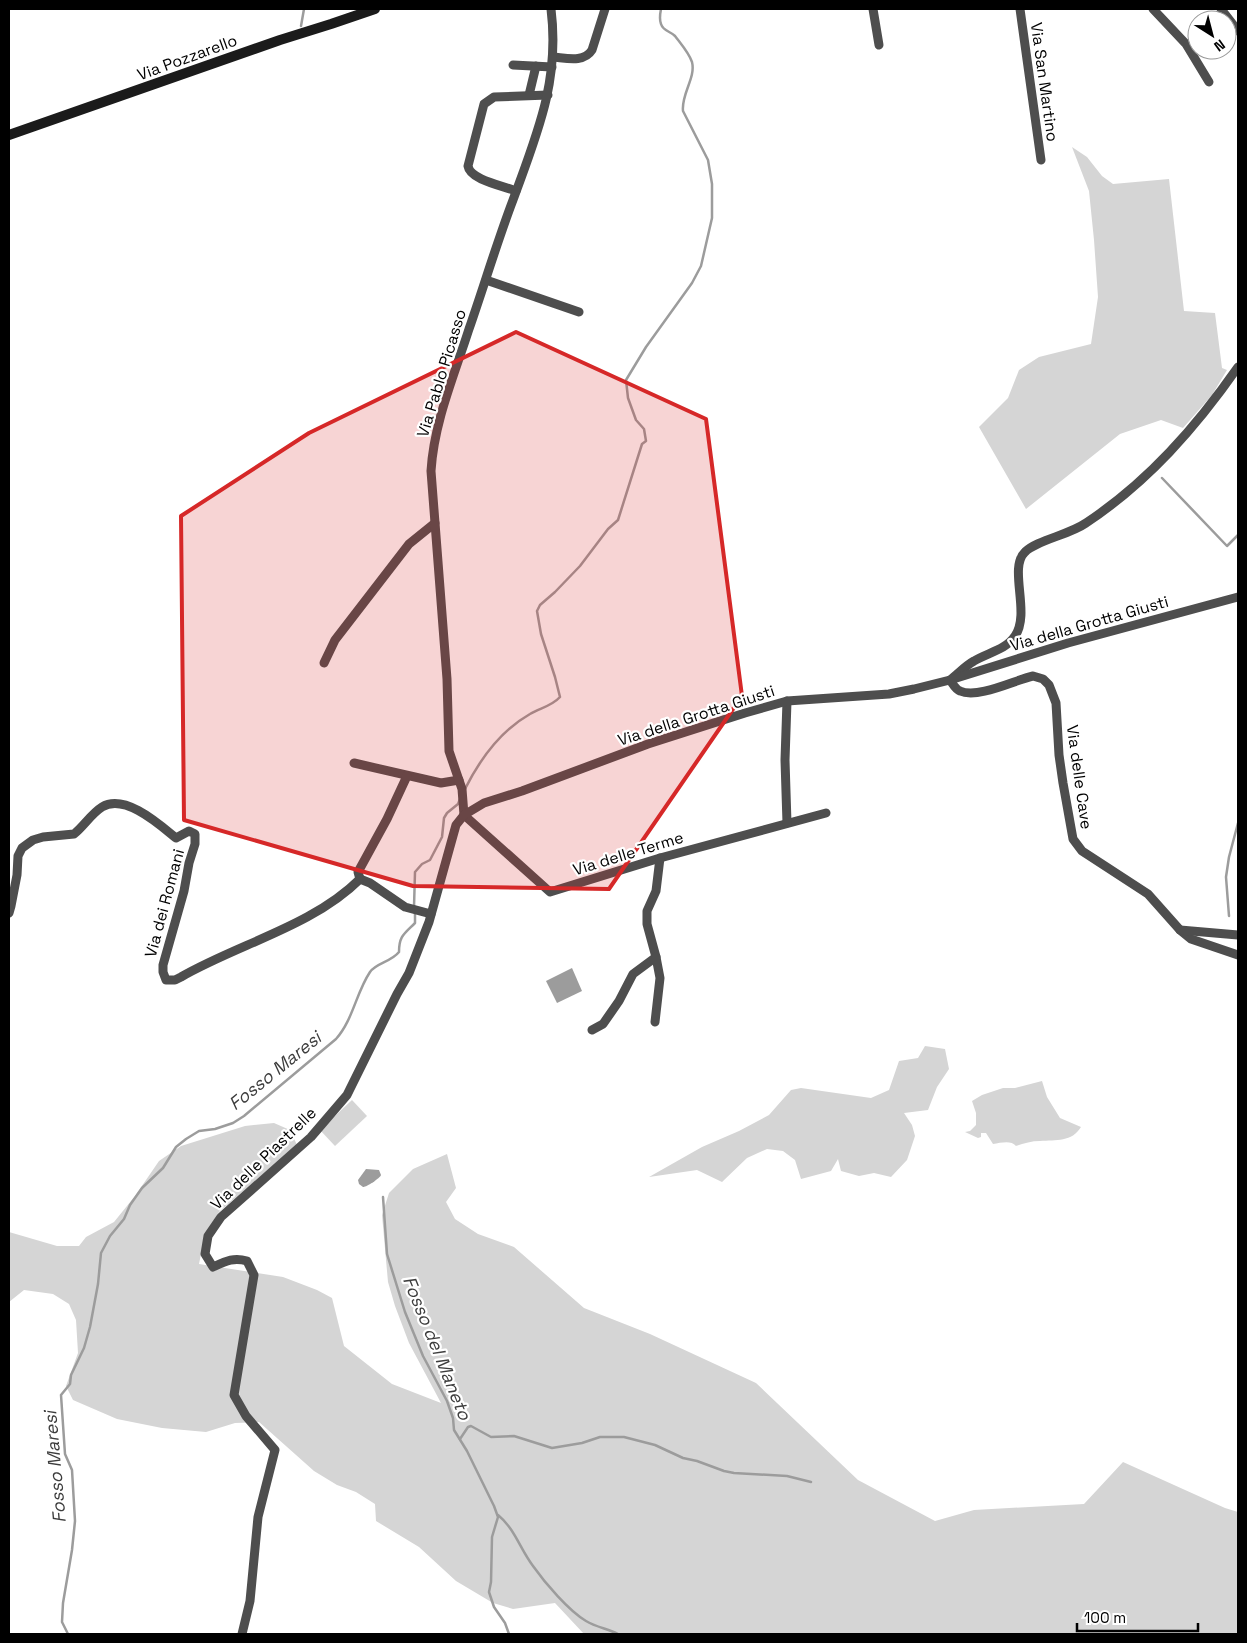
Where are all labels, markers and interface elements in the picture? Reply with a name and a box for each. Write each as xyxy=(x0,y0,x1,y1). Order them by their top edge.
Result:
north arrow xyxy=(1187,10,1237,60)
street label: Via San Martino xyxy=(1026,21,1063,143)
street label: Via Pozzarello xyxy=(134,30,240,85)
text: N xyxy=(1211,35,1229,56)
street label: Via Pablo Picasso xyxy=(412,306,471,440)
street label: Via della Grotta Giusti xyxy=(1007,591,1171,656)
street label: Via della Grotta Giusti xyxy=(615,680,777,751)
street label: Via delle Cave xyxy=(1062,724,1097,831)
street label: Via delle Terme xyxy=(570,827,686,880)
street label: Via dei Romani xyxy=(140,847,189,960)
water label: Fosso Maresi xyxy=(224,1025,328,1115)
street label: Via delle Piastrelle xyxy=(206,1102,321,1214)
water label: Fosso del Maneto xyxy=(398,1273,477,1424)
water label: Fosso Maresi xyxy=(38,1407,71,1524)
scale bar xyxy=(1077,1600,1198,1632)
text: 100 m xyxy=(1084,1608,1126,1627)

